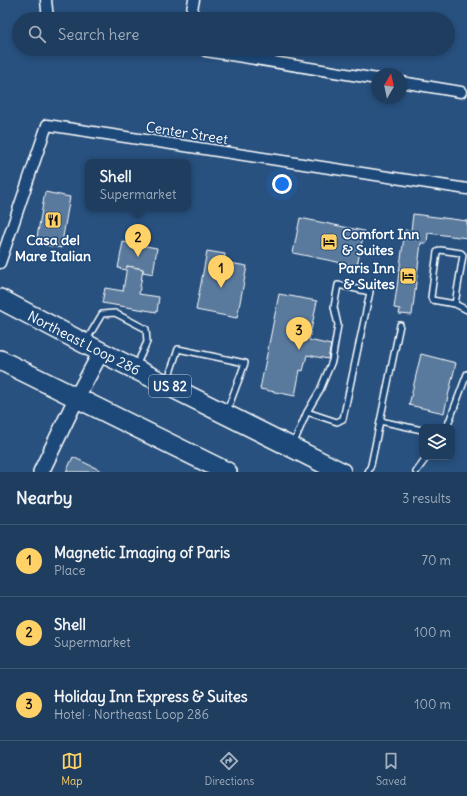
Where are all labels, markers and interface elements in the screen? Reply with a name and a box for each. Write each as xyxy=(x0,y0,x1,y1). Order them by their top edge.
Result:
search box xyxy=(12,12,455,56)
icon: search xyxy=(26,23,48,45)
text: Search here xyxy=(58,25,139,44)
north arrow xyxy=(371,68,407,104)
street label: Center Street xyxy=(145,118,230,148)
popup xyxy=(85,159,191,211)
text: Shell xyxy=(100,167,132,186)
your location xyxy=(272,174,292,194)
text: Supermarket xyxy=(100,186,176,203)
restaurant icon: Casa del Mare Italian xyxy=(43,210,63,230)
pin: 2 xyxy=(125,224,151,257)
place label: Comfort Inn & Suites xyxy=(342,225,419,259)
place label: Casa del Mare Italian xyxy=(15,231,91,265)
hotel icon: Comfort Inn & Suites xyxy=(319,232,339,252)
pin: 1 xyxy=(208,255,234,288)
place label: Paris Inn & Suites xyxy=(338,259,396,293)
hotel icon: Paris Inn & Suites xyxy=(398,266,418,286)
street label: Northeast Loop 286 xyxy=(25,307,143,379)
pin: 3 xyxy=(286,317,312,350)
road number: US 82 xyxy=(149,375,191,397)
map controls xyxy=(419,424,455,460)
button: layers xyxy=(419,424,455,460)
text: Nearby xyxy=(16,487,72,509)
text: 3 results xyxy=(402,490,451,507)
text: Magnetic Imaging of Paris xyxy=(54,543,230,562)
text: 1 xyxy=(26,552,32,569)
text: 70 m xyxy=(422,552,451,569)
text: Place xyxy=(54,562,85,579)
text: Shell xyxy=(54,615,86,634)
text: 2 xyxy=(25,624,33,641)
text: 100 m xyxy=(414,624,451,641)
text: Supermarket xyxy=(54,634,131,651)
text: Holiday Inn Express & Suites xyxy=(54,687,248,706)
text: 3 xyxy=(25,696,33,713)
text: 100 m xyxy=(414,696,451,713)
text: Hotel · Northeast Loop 286 xyxy=(54,706,209,723)
tab: Map xyxy=(61,750,83,788)
tab: Directions xyxy=(205,750,254,788)
tab: Saved xyxy=(376,750,406,788)

